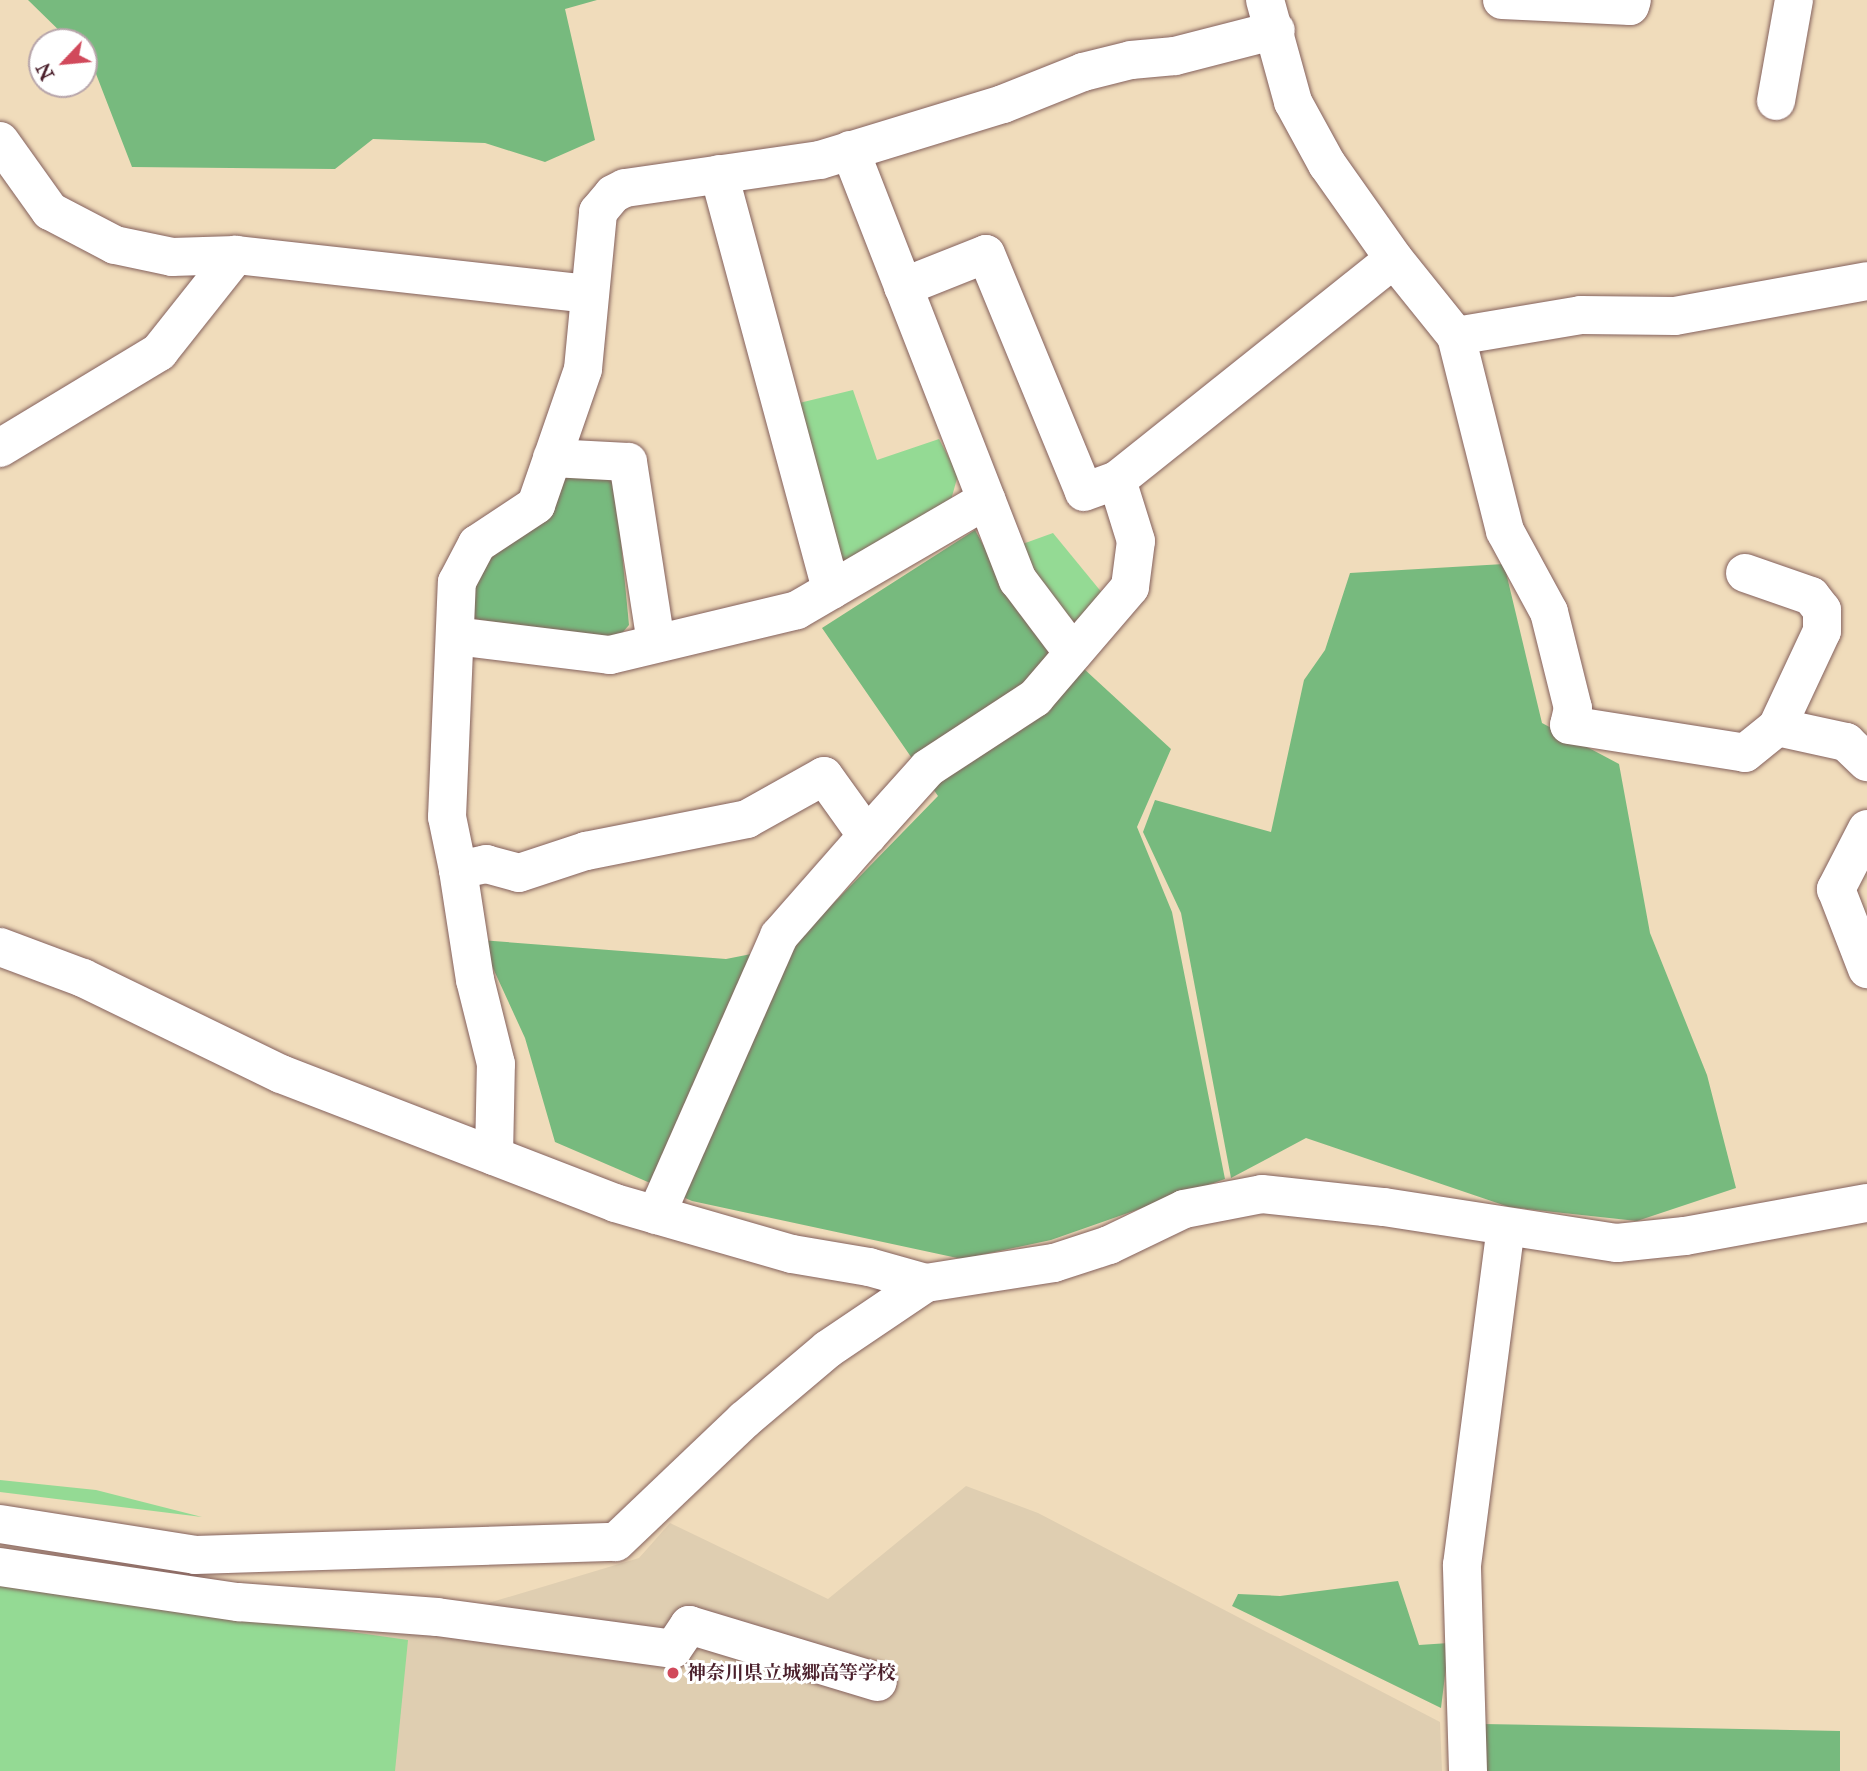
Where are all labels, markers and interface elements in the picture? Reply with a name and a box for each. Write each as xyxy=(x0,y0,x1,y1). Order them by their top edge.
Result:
north arrow xyxy=(28,28,98,98)
text: N xyxy=(32,59,59,84)
place label: 神奈川県立城郷高等学校 xyxy=(687,1662,896,1684)
marker: 神奈川県立城郷高等学校 xyxy=(665,1665,681,1681)

